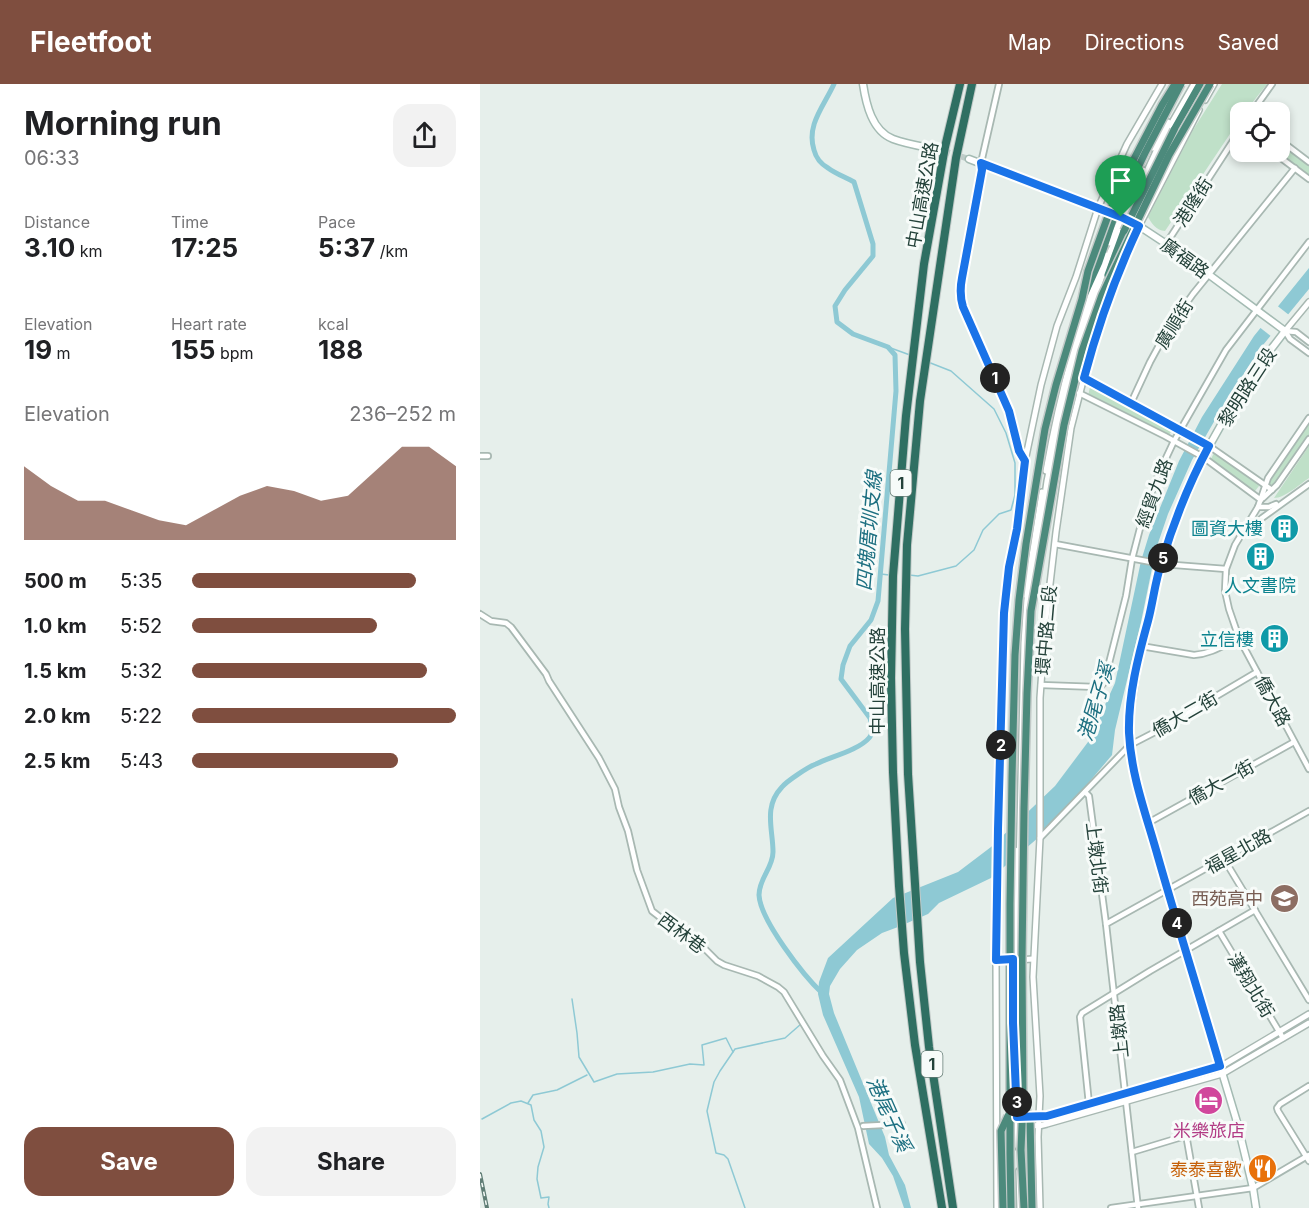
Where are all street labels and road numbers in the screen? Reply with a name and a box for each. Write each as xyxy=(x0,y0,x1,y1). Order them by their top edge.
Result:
street label: 中山高速公路 xyxy=(902,140,942,250)
street label: 港隆街 xyxy=(1169,174,1217,230)
street label: 廣福路 xyxy=(1157,234,1213,282)
street label: 廣順街 xyxy=(1151,296,1197,352)
street label: 黎明路三段 xyxy=(1214,344,1280,430)
street label: 經貿九路 xyxy=(1132,456,1176,530)
road number: 1 xyxy=(890,470,912,496)
street label: 環中路二段 xyxy=(1032,584,1060,676)
street label: 中山高速公路 xyxy=(867,627,888,735)
street label: 僑大路 xyxy=(1251,672,1295,730)
street label: 僑大二街 xyxy=(1149,687,1221,741)
street label: 僑大一街 xyxy=(1184,755,1258,809)
street label: 上墩北街 xyxy=(1082,821,1112,895)
street label: 福星北路 xyxy=(1201,824,1275,878)
street label: 西林巷 xyxy=(654,908,710,958)
street label: 漢翔北街 xyxy=(1223,949,1279,1021)
street label: 上墩路 xyxy=(1106,1003,1132,1059)
road number: 1 xyxy=(922,1051,942,1077)

